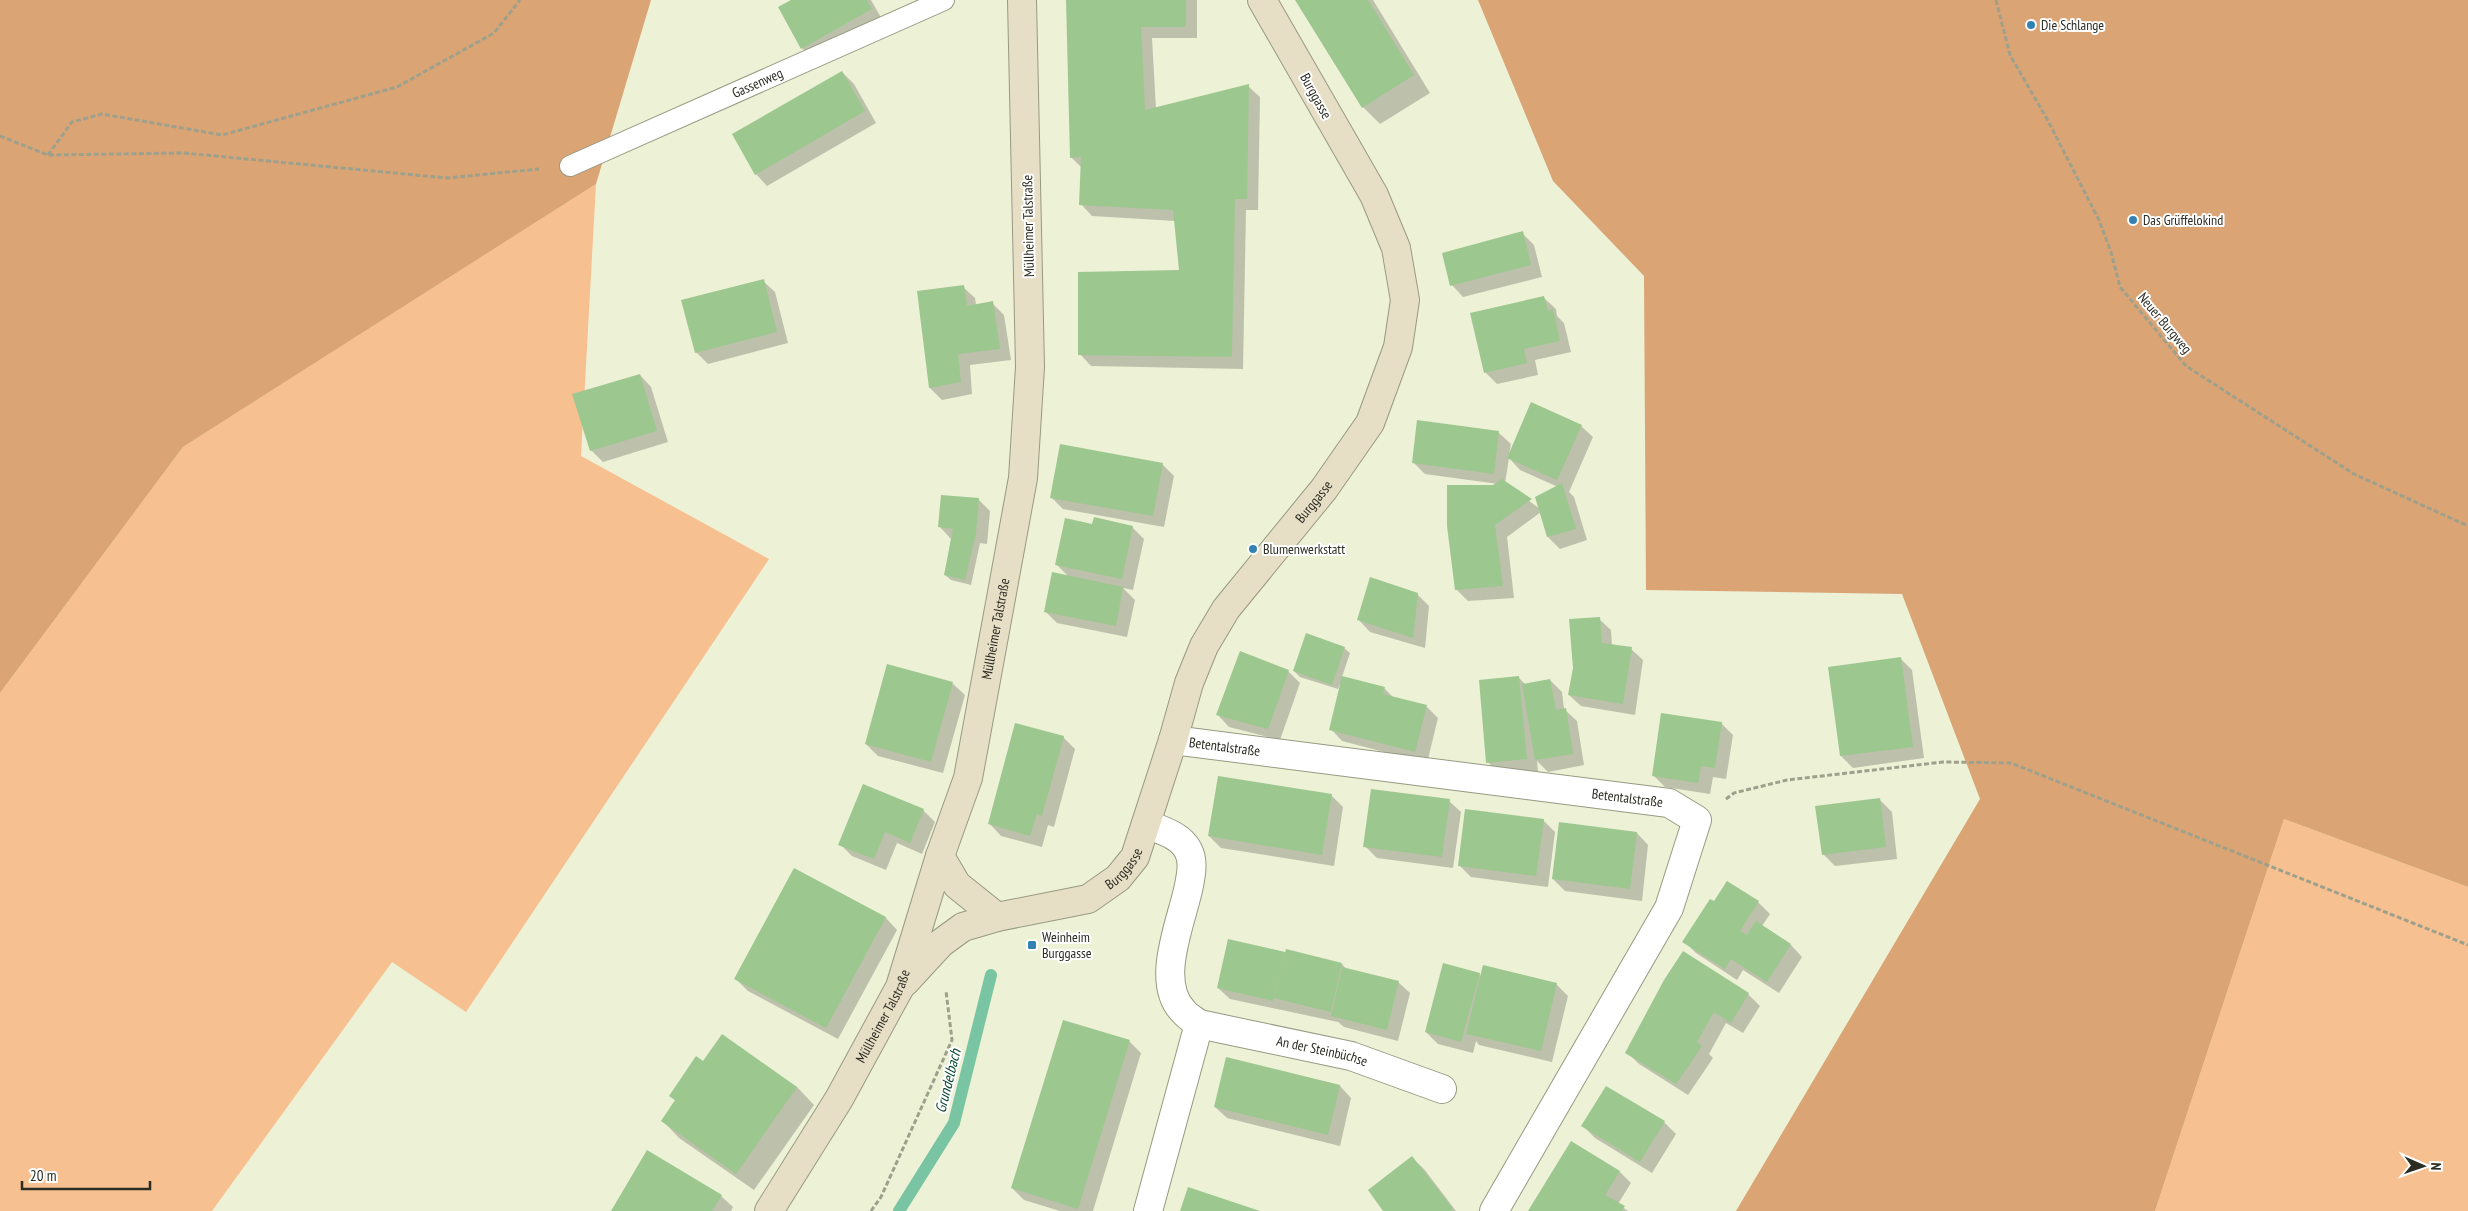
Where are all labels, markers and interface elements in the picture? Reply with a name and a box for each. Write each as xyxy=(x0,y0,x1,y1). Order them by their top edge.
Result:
place label: Die Schlange xyxy=(2041,16,2104,34)
marker: Die Schlange xyxy=(2025,19,2037,31)
street label: Gassenweg xyxy=(729,64,786,102)
street label: Burggasse xyxy=(1296,70,1336,122)
street label: Müllheimer Talstraße xyxy=(1018,174,1038,277)
place label: Das Grüffelokind xyxy=(2143,211,2223,229)
marker: Das Grüffelokind xyxy=(2127,214,2139,226)
street label: Neuer Burgweg xyxy=(2134,289,2196,357)
street label: Burggasse xyxy=(1291,477,1336,526)
place label: Blumenwerkstatt xyxy=(1263,540,1345,558)
marker: Blumenwerkstatt xyxy=(1247,543,1259,555)
street label: Müllheimer Talstraße xyxy=(977,577,1013,681)
street label: Betentalstraße xyxy=(1188,733,1261,760)
street label: Betentalstraße xyxy=(1591,784,1664,811)
street label: Burggasse xyxy=(1101,846,1146,893)
place label: Weinheim Burggasse xyxy=(1042,928,1092,962)
marker: Weinheim Burggasse xyxy=(1026,939,1038,951)
street label: Müllheimer Talstraße xyxy=(851,967,914,1066)
street label: An der Steinbüchse xyxy=(1275,1032,1370,1070)
water label: Grundelbach xyxy=(930,1046,965,1115)
north arrow xyxy=(2398,1141,2448,1191)
scale bar xyxy=(22,1158,150,1190)
text: N xyxy=(2427,1162,2445,1171)
text: 20 m xyxy=(30,1166,56,1185)

